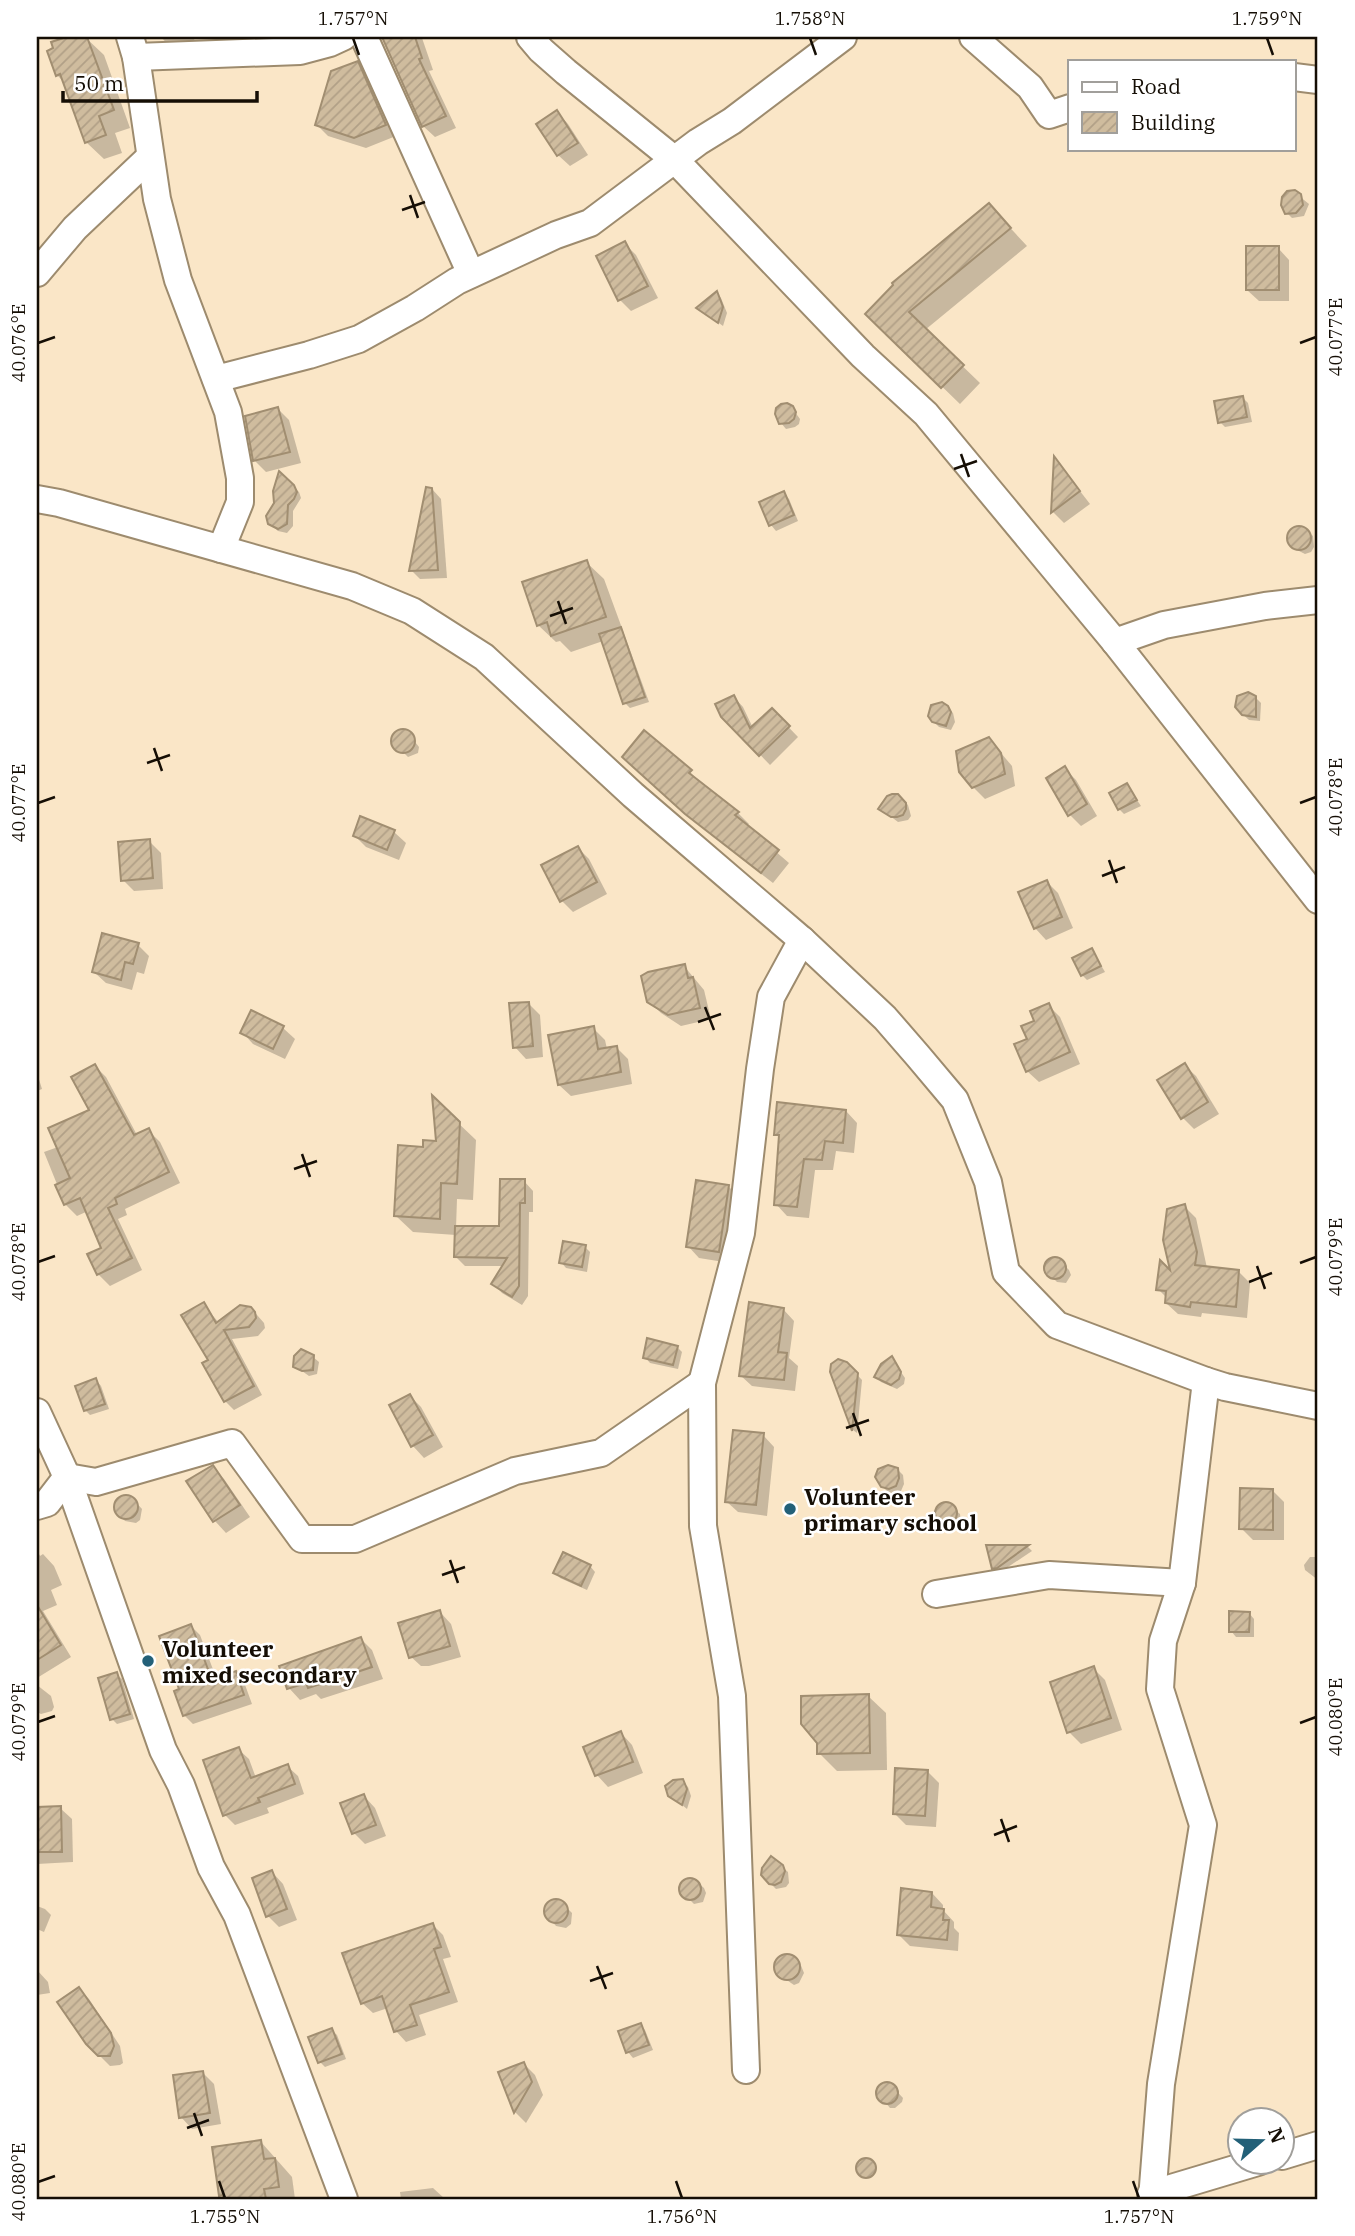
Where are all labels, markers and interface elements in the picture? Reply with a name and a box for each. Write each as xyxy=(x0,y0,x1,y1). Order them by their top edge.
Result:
text: 1.757°N xyxy=(318,7,388,30)
text: 1.758°N xyxy=(775,7,845,30)
text: 1.759°N xyxy=(1232,7,1302,30)
scale bar xyxy=(63,60,257,104)
legend xyxy=(1068,60,1296,150)
text: 50 m xyxy=(74,69,124,97)
text: Road xyxy=(1131,72,1181,100)
text: Building xyxy=(1131,108,1216,136)
text: 40.077°E xyxy=(1324,298,1347,376)
text: 40.076°E xyxy=(7,304,30,382)
text: 40.078°E xyxy=(1324,758,1347,836)
text: 40.077°E xyxy=(7,764,30,842)
text: 40.079°E xyxy=(1324,1218,1347,1296)
text: 40.078°E xyxy=(7,1223,30,1301)
place label: Volunteer primary school xyxy=(804,1481,977,1537)
marker: Volunteer primary school xyxy=(782,1501,798,1517)
place label: Volunteer mixed secondary xyxy=(162,1633,357,1689)
marker: Volunteer mixed secondary xyxy=(140,1653,156,1669)
text: 40.080°E xyxy=(1324,1678,1347,1756)
text: 40.079°E xyxy=(7,1683,30,1761)
north arrow xyxy=(1226,2106,1296,2176)
text: N xyxy=(1263,2124,1291,2146)
text: 40.080°E xyxy=(7,2143,30,2221)
text: 1.755°N xyxy=(190,2205,260,2228)
text: 1.756°N xyxy=(647,2205,717,2228)
text: 1.757°N xyxy=(1104,2205,1174,2228)

